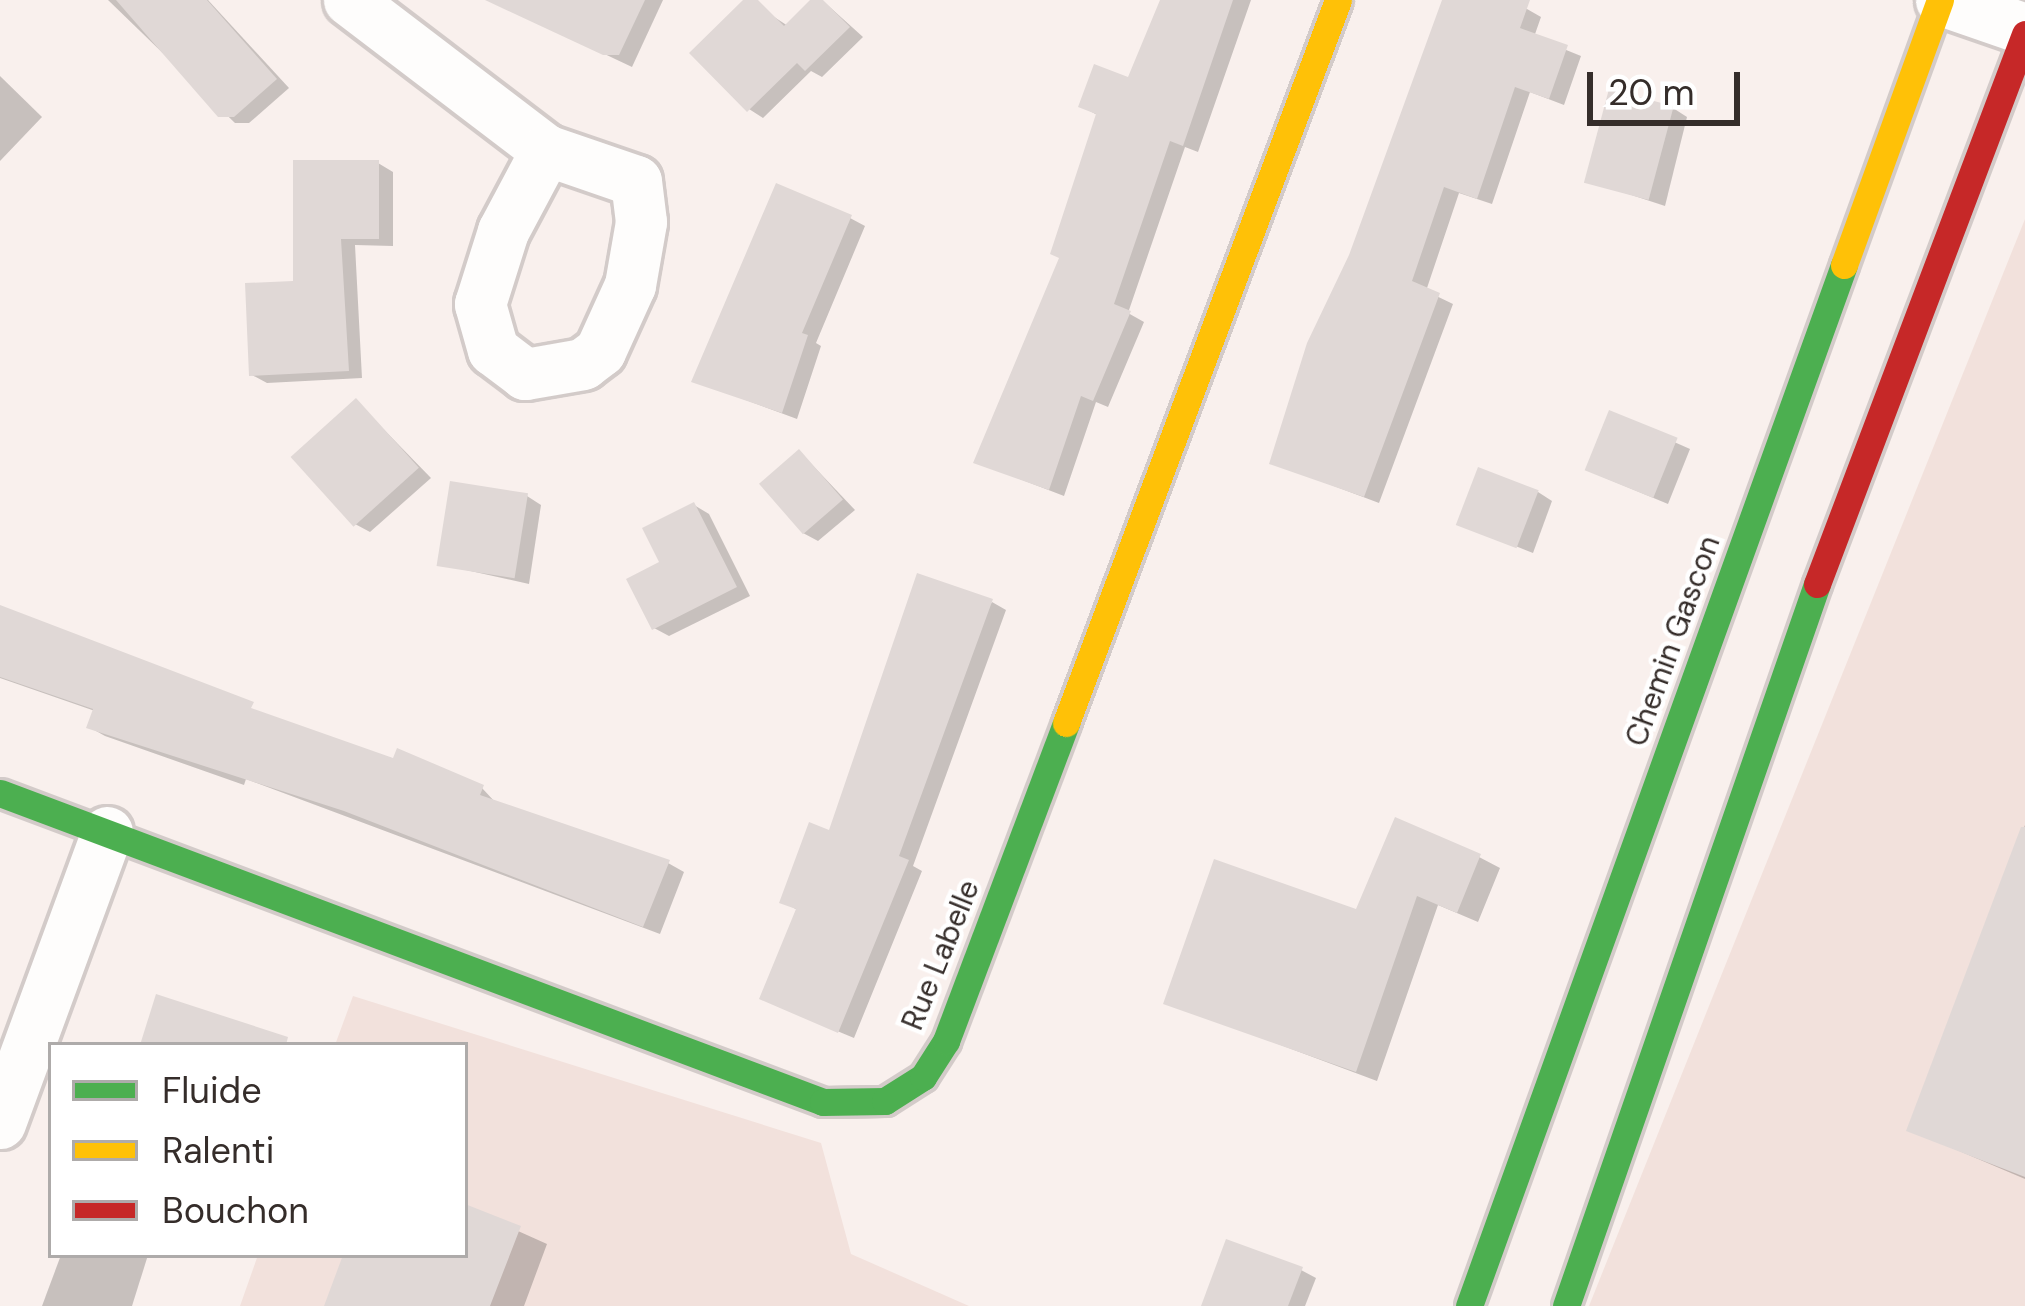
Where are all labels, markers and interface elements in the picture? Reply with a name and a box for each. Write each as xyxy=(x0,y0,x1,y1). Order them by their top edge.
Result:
scale bar xyxy=(1593,48,1746,122)
text: 20 m xyxy=(1608,69,1695,116)
street label: Chemin Gascon xyxy=(1618,531,1728,751)
street label: Rue Labelle xyxy=(895,875,987,1035)
legend xyxy=(48,1042,468,1258)
text: Fluide xyxy=(162,1067,262,1114)
text: Ralenti xyxy=(162,1127,274,1174)
text: Bouchon xyxy=(162,1187,309,1234)

